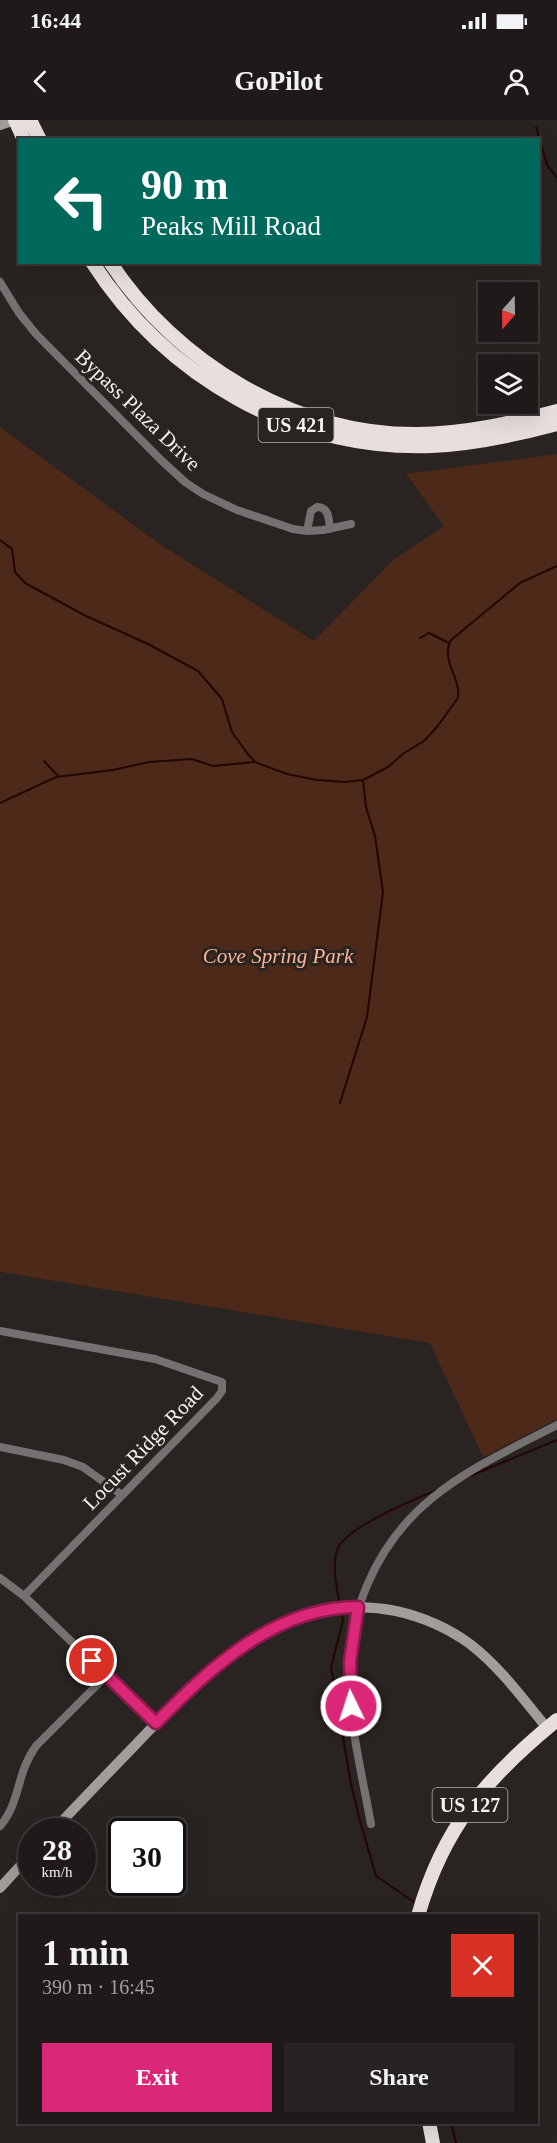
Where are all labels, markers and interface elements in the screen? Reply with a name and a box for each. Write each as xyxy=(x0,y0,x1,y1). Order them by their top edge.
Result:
text: 16:44 xyxy=(30,8,81,33)
icon: back xyxy=(24,65,57,98)
icon: person xyxy=(500,65,533,98)
text: GoPilot xyxy=(234,66,323,96)
icon: left xyxy=(42,162,120,240)
text: 90 m xyxy=(141,162,229,208)
text: Peaks Mill Road xyxy=(141,211,321,241)
north arrow xyxy=(478,282,538,342)
map controls xyxy=(478,282,538,414)
street label: Bypass Plaza Drive xyxy=(71,344,205,476)
button: layers xyxy=(478,354,538,414)
road number: US 421 xyxy=(258,408,334,442)
park label: Cove Spring Park xyxy=(203,944,354,968)
street label: Locust Ridge Road xyxy=(78,1381,208,1515)
pin xyxy=(66,1635,117,1686)
icon: arrive xyxy=(75,1644,108,1677)
position arrow xyxy=(319,1674,383,1738)
road number: US 127 xyxy=(432,1788,508,1822)
speed limit sign: 30 xyxy=(108,1818,186,1896)
text: 28 xyxy=(42,1833,72,1866)
text: km/h xyxy=(42,1864,72,1880)
text: 1 min xyxy=(42,1933,129,1973)
button: close xyxy=(451,1934,514,1997)
text: 390 m · 16:45 xyxy=(42,1976,155,1998)
button: Exit xyxy=(42,2043,272,2112)
button: Share xyxy=(284,2043,514,2112)

